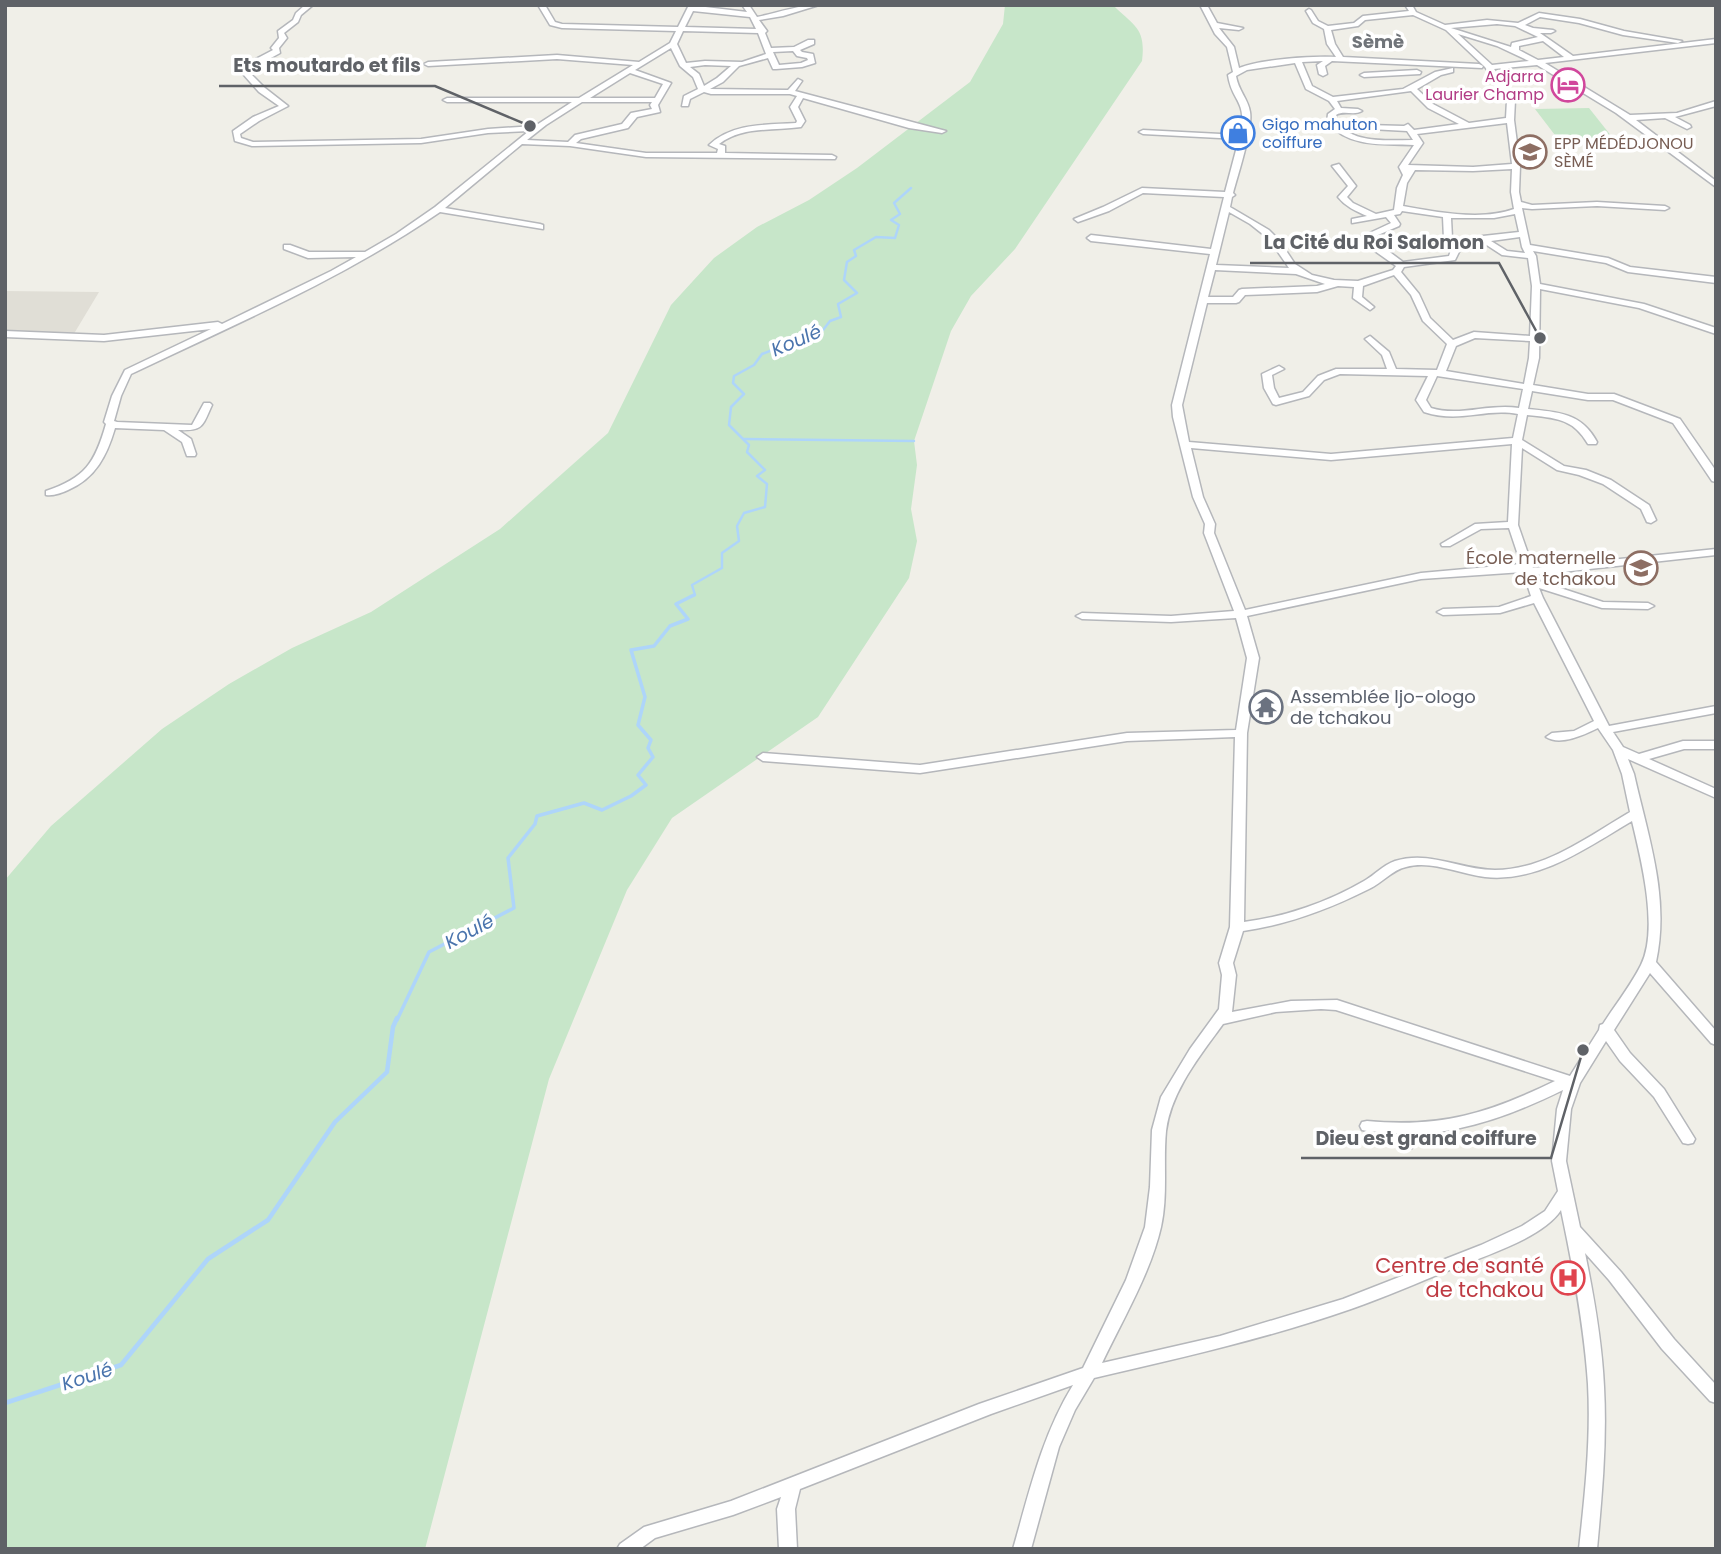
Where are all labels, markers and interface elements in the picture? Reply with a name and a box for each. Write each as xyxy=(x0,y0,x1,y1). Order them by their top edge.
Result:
district label: Sèmè xyxy=(1352,29,1404,54)
callout: Ets moutardo et fils xyxy=(219,46,435,86)
text: Ets moutardo et fils xyxy=(233,52,421,79)
place label: Adjarra Laurier Champ xyxy=(1425,65,1544,106)
hotel icon: Adjarra Laurier Champ xyxy=(1549,66,1587,104)
place label: Gigo mahuton coiffure xyxy=(1262,113,1378,154)
shop icon: Gigo mahuton coiffure xyxy=(1219,114,1257,152)
place label: EPP MÉDÉDJONOU SÈMÉ xyxy=(1554,132,1694,173)
school or university icon: EPP MÉDÉDJONOU SÈMÉ xyxy=(1511,133,1549,171)
callout: La Cité du Roi Salomon xyxy=(1250,223,1499,263)
text: La Cité du Roi Salomon xyxy=(1264,229,1484,256)
water label: Koulé xyxy=(767,318,826,363)
place label: École maternelle de tchakou xyxy=(1466,545,1616,591)
school or university icon: École maternelle de tchakou xyxy=(1622,549,1660,587)
place label: Assemblée Ijo-ologo de tchakou xyxy=(1290,684,1476,730)
temple icon: Assemblée Ijo-ologo de tchakou xyxy=(1247,688,1285,726)
water label: Koulé xyxy=(440,907,499,956)
callout: Dieu est grand coiffure xyxy=(1301,1118,1551,1158)
text: Dieu est grand coiffure xyxy=(1315,1125,1537,1152)
place label: Centre de santé de tchakou xyxy=(1375,1251,1544,1304)
hospital icon: Centre de santé de tchakou xyxy=(1549,1259,1587,1297)
water label: Koulé xyxy=(58,1356,116,1397)

